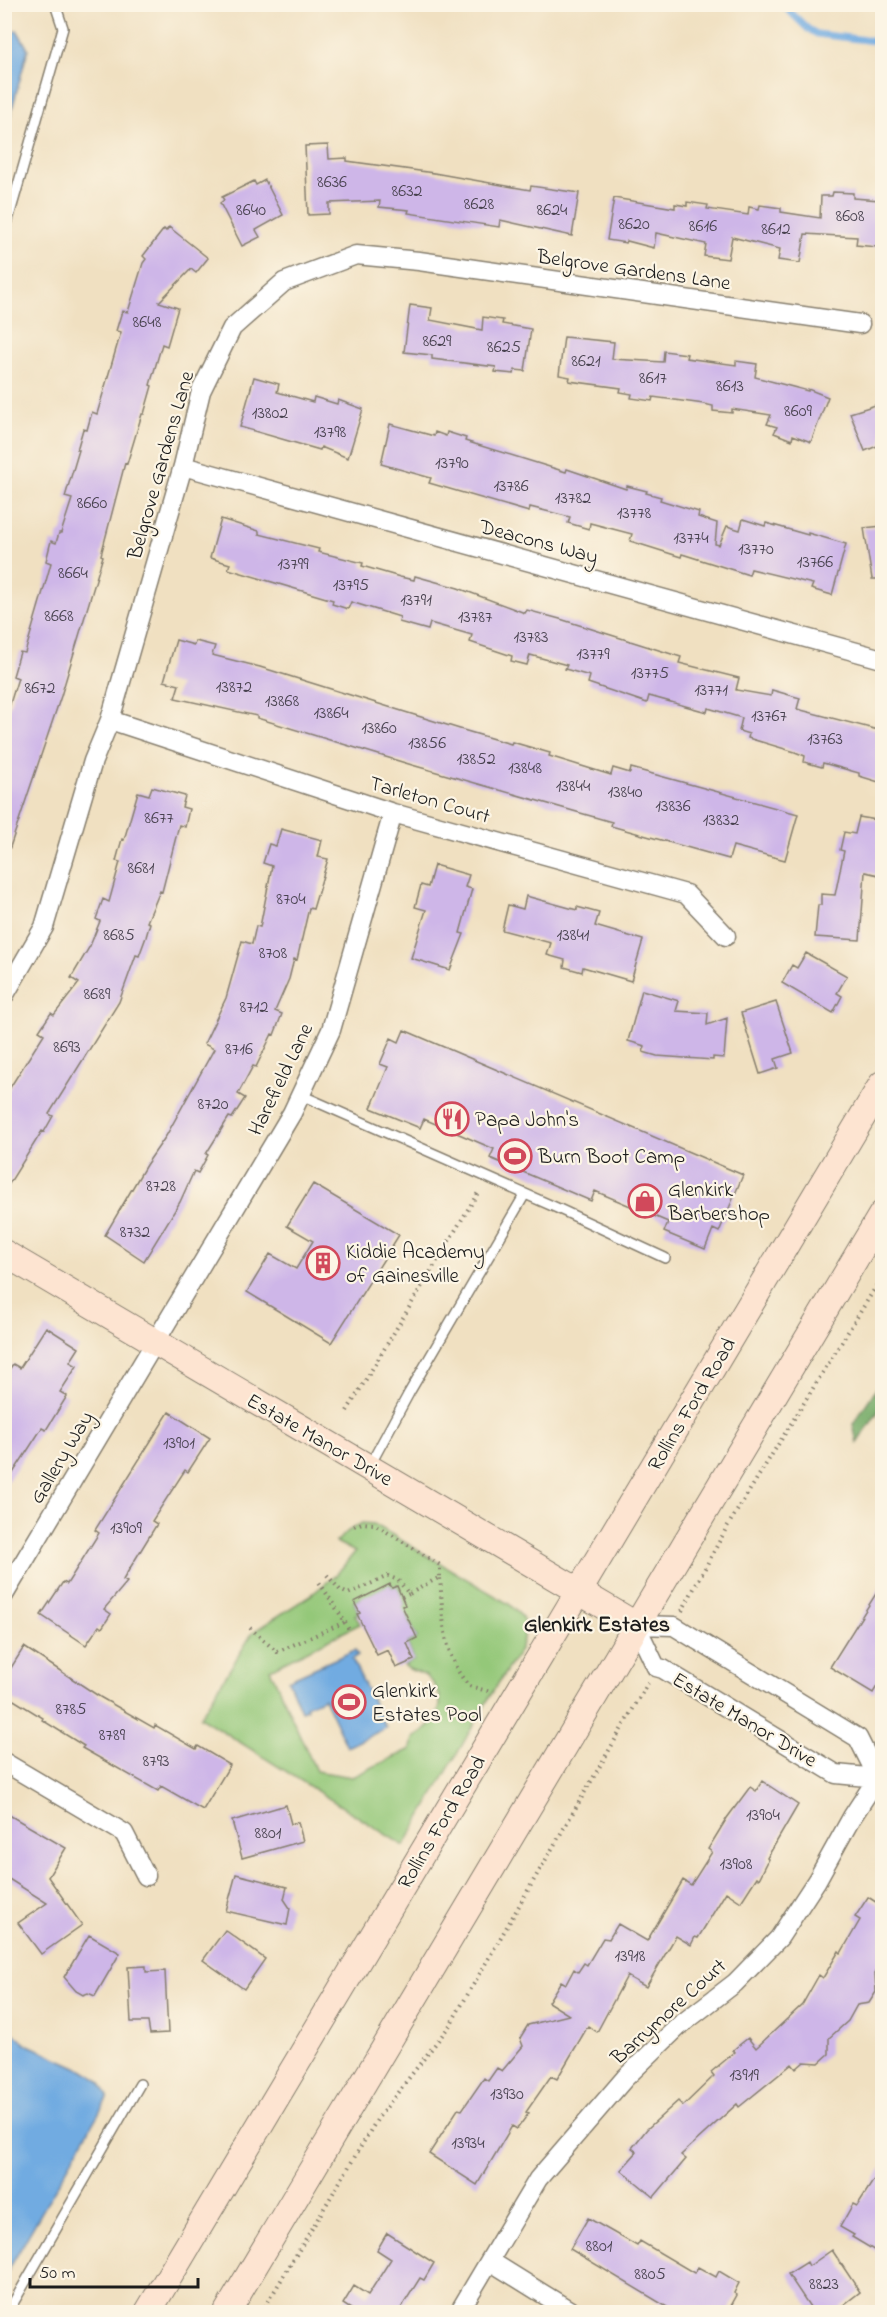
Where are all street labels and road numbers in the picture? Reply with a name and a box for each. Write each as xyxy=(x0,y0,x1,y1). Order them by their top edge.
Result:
street label: Belgrove Gardens Lane xyxy=(534,242,733,301)
street label: Belgrove Gardens Lane xyxy=(120,367,205,565)
street label: Deacons Way xyxy=(474,512,601,575)
street label: Tarleton Court xyxy=(366,769,493,832)
street label: Harefield Lane xyxy=(242,1018,322,1141)
street label: Rollins Ford Road xyxy=(641,1332,745,1477)
street label: Estate Manor Drive xyxy=(240,1387,398,1495)
street label: Gallery Way xyxy=(23,1406,104,1511)
street label: Estate Manor Drive xyxy=(666,1665,823,1776)
street label: Rollins Ford Road xyxy=(391,1750,495,1895)
street label: Barrymore Court xyxy=(604,1952,735,2075)

